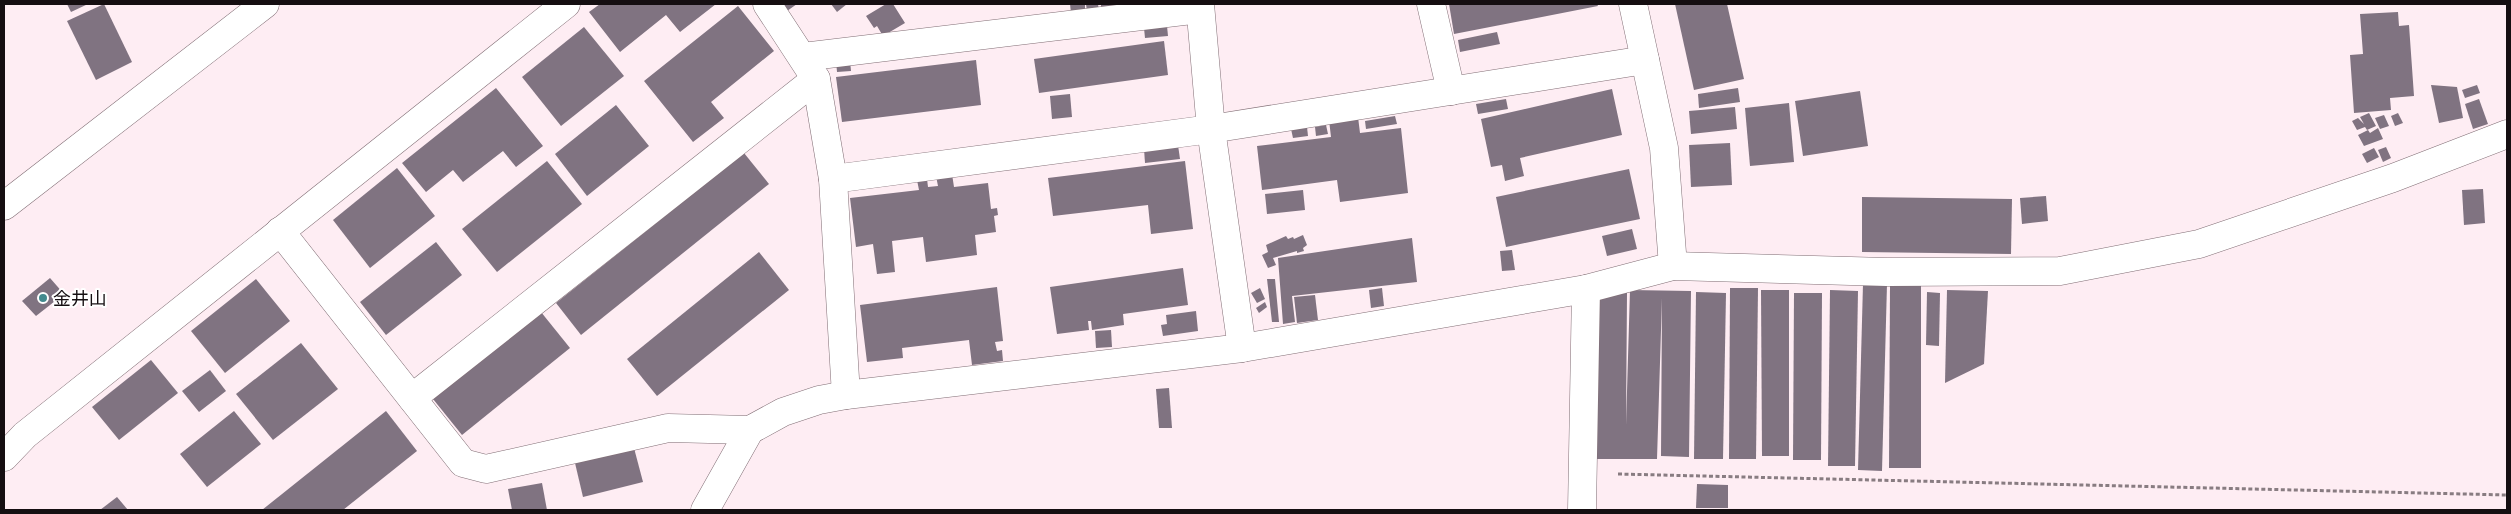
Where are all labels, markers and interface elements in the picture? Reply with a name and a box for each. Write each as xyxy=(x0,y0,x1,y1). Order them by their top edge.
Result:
place label: 金井山 xyxy=(53,286,107,311)
marker: 金井山 xyxy=(37,292,49,304)

